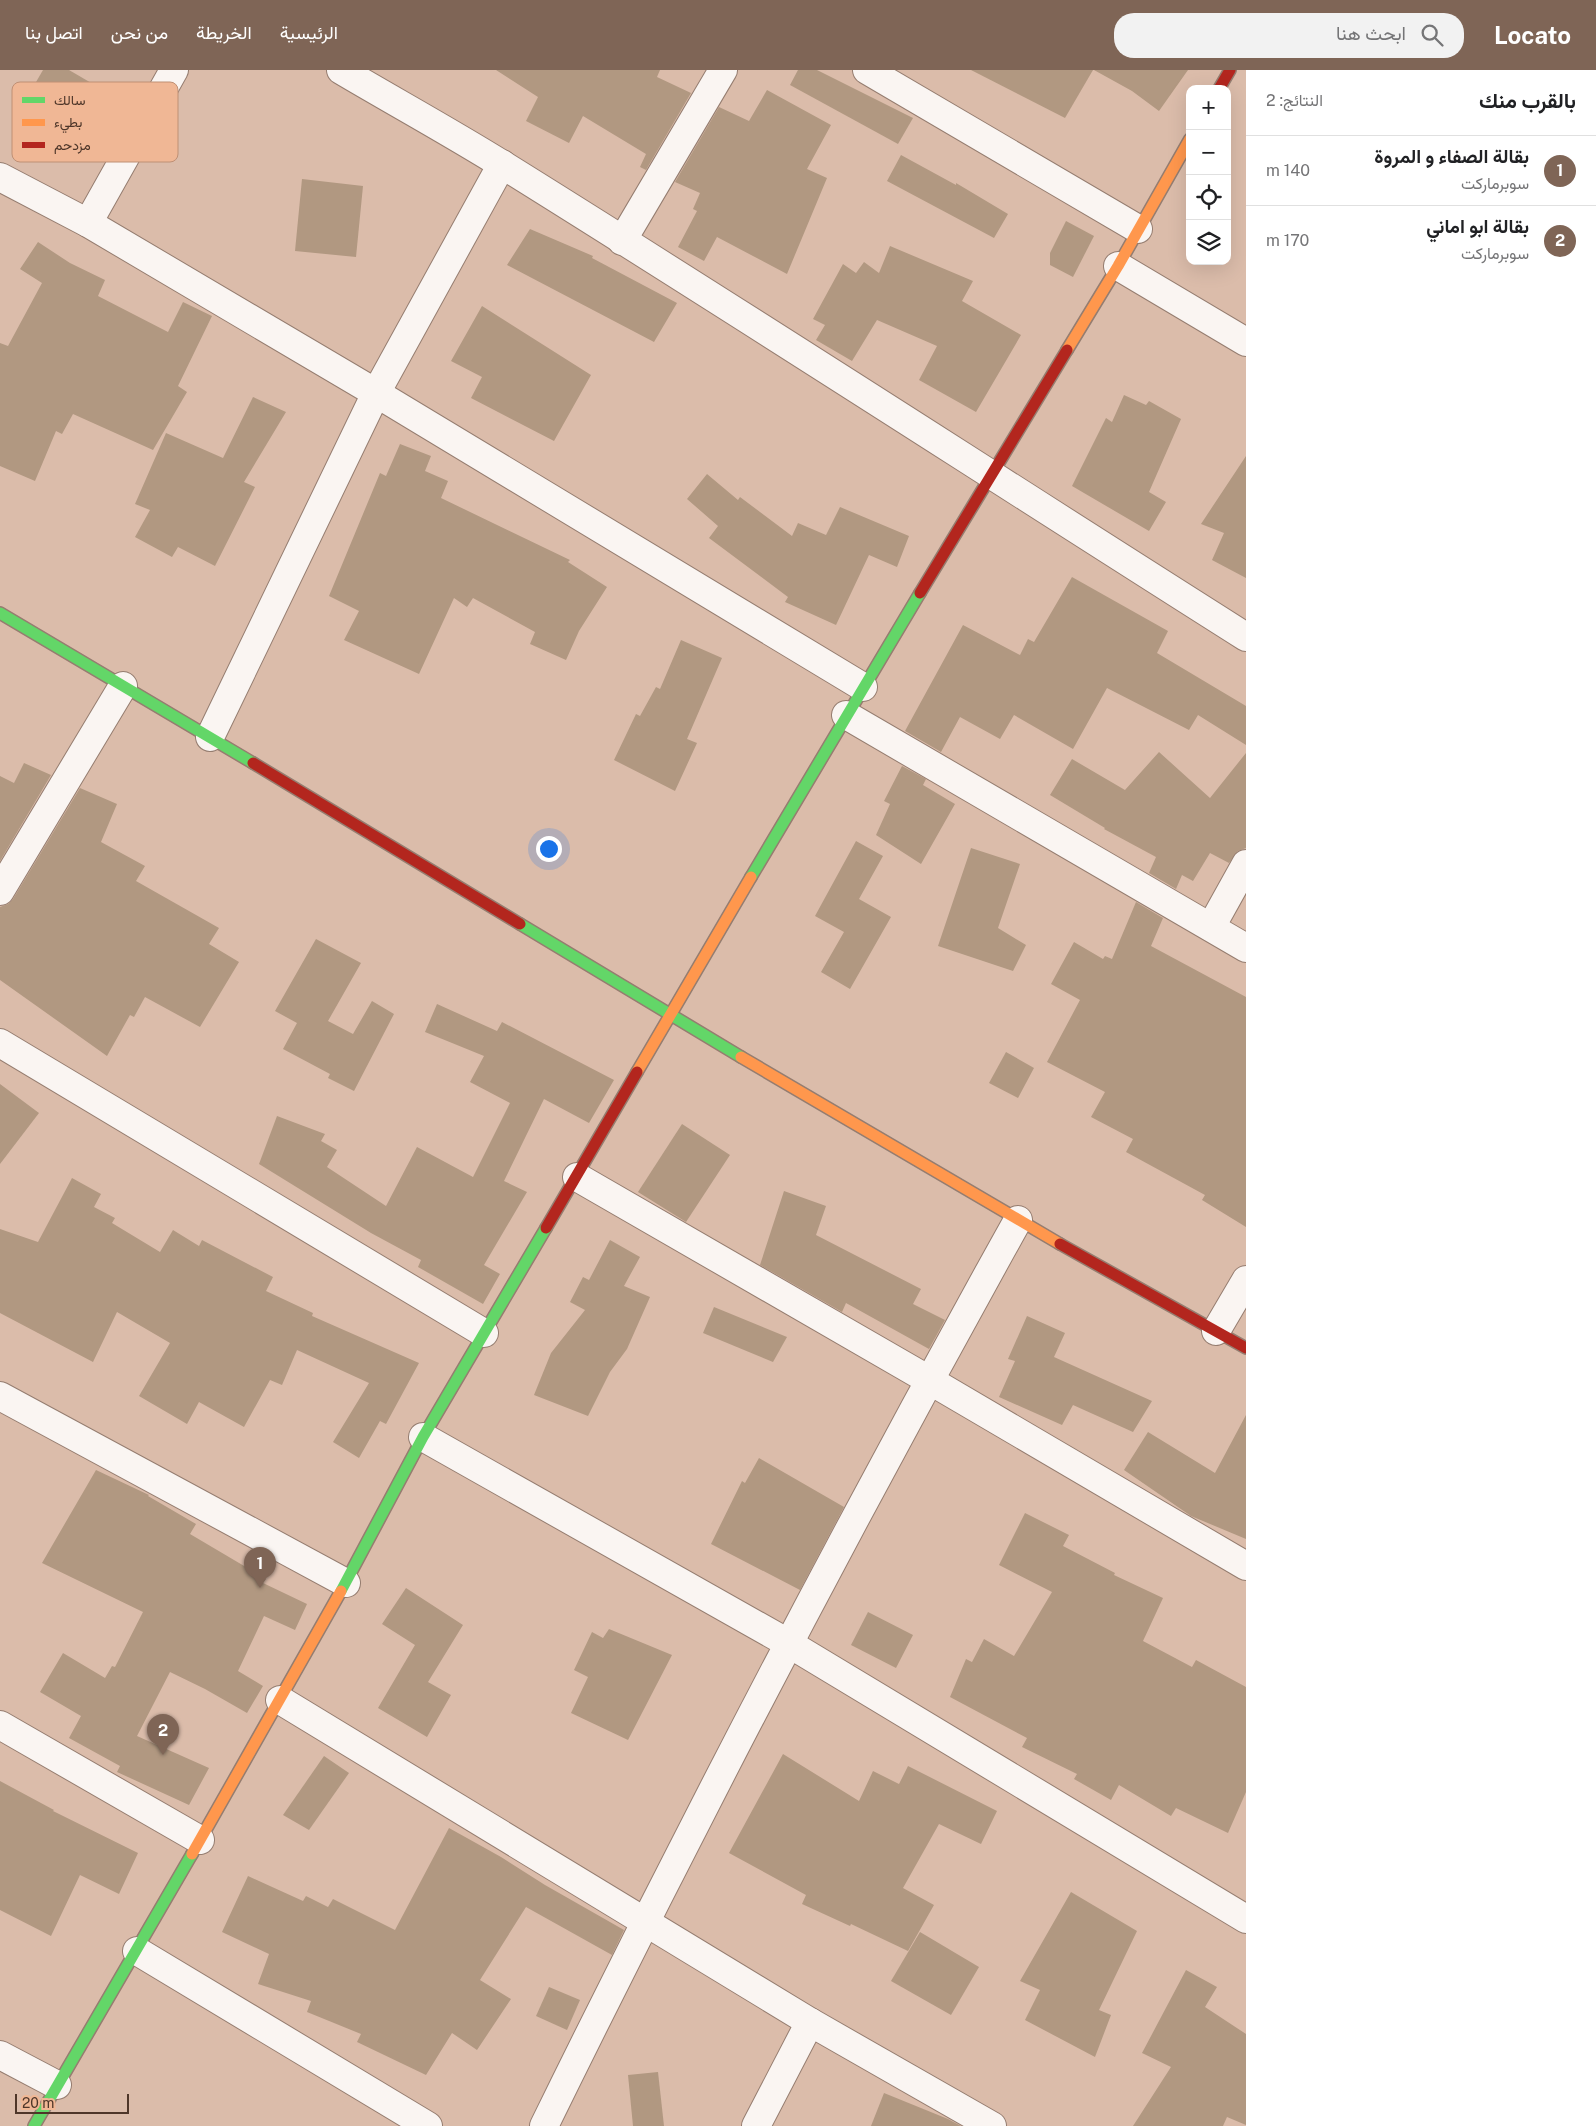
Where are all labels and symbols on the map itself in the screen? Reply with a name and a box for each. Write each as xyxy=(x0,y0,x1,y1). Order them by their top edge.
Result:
legend xyxy=(12,82,178,162)
text: سالك xyxy=(54,92,85,108)
text: بطيء xyxy=(54,114,82,134)
text: مزدحم xyxy=(54,137,91,154)
your location xyxy=(536,836,562,862)
pin: 1 xyxy=(244,1547,276,1588)
pin: 2 xyxy=(147,1714,179,1755)
scale bar xyxy=(15,2091,129,2114)

